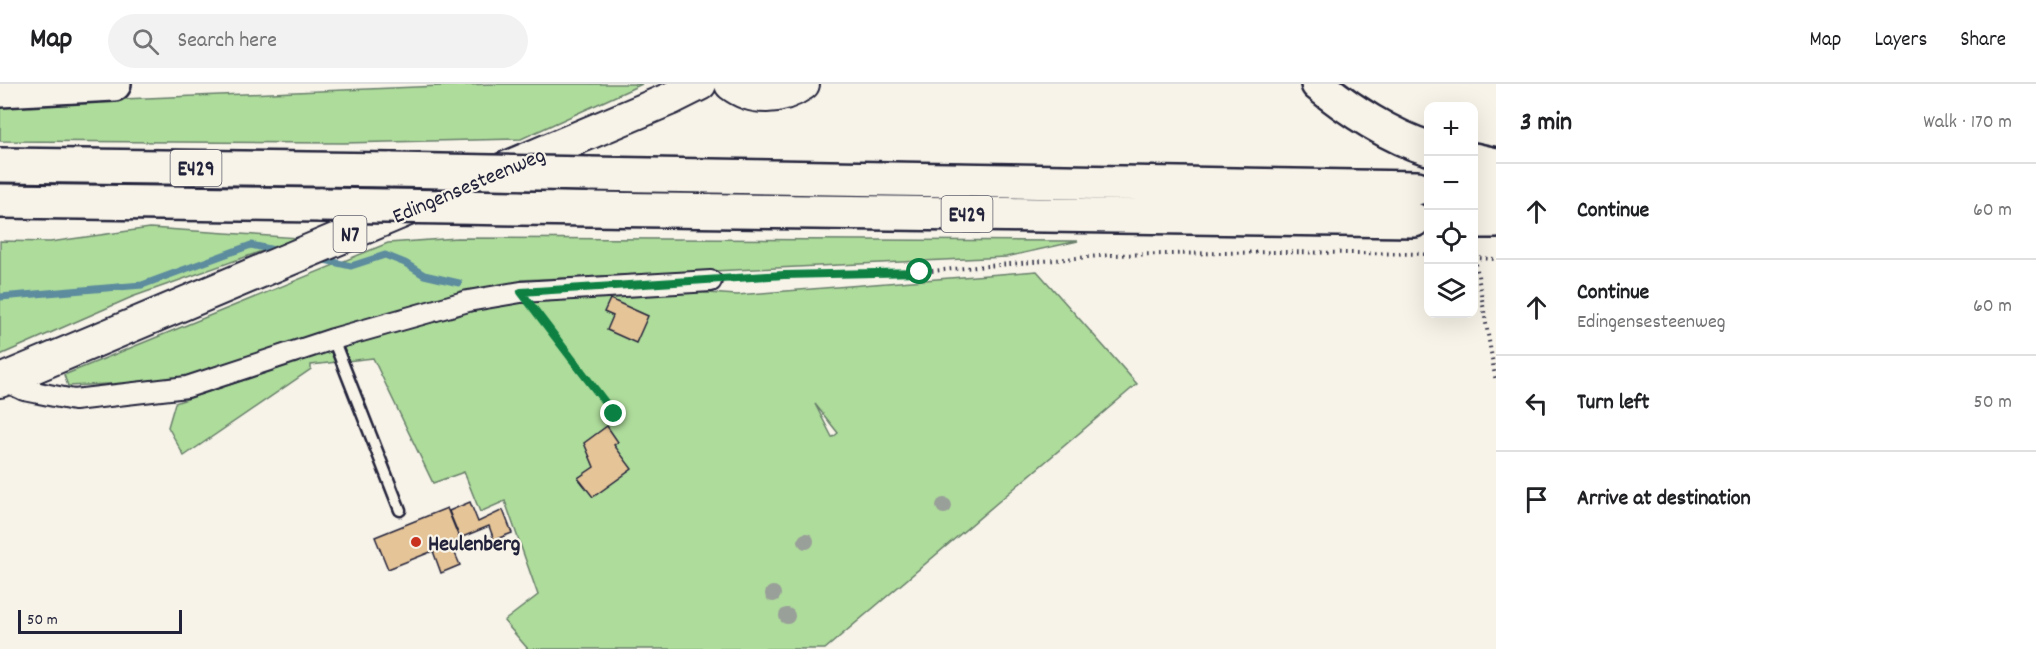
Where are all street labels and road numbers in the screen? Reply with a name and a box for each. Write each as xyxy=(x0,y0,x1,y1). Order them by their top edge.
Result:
street label: Edingensesteenweg xyxy=(388,141,551,233)
road number: E429 xyxy=(170,150,222,186)
road number: E429 xyxy=(942,196,992,232)
road number: N7 xyxy=(334,216,366,252)

